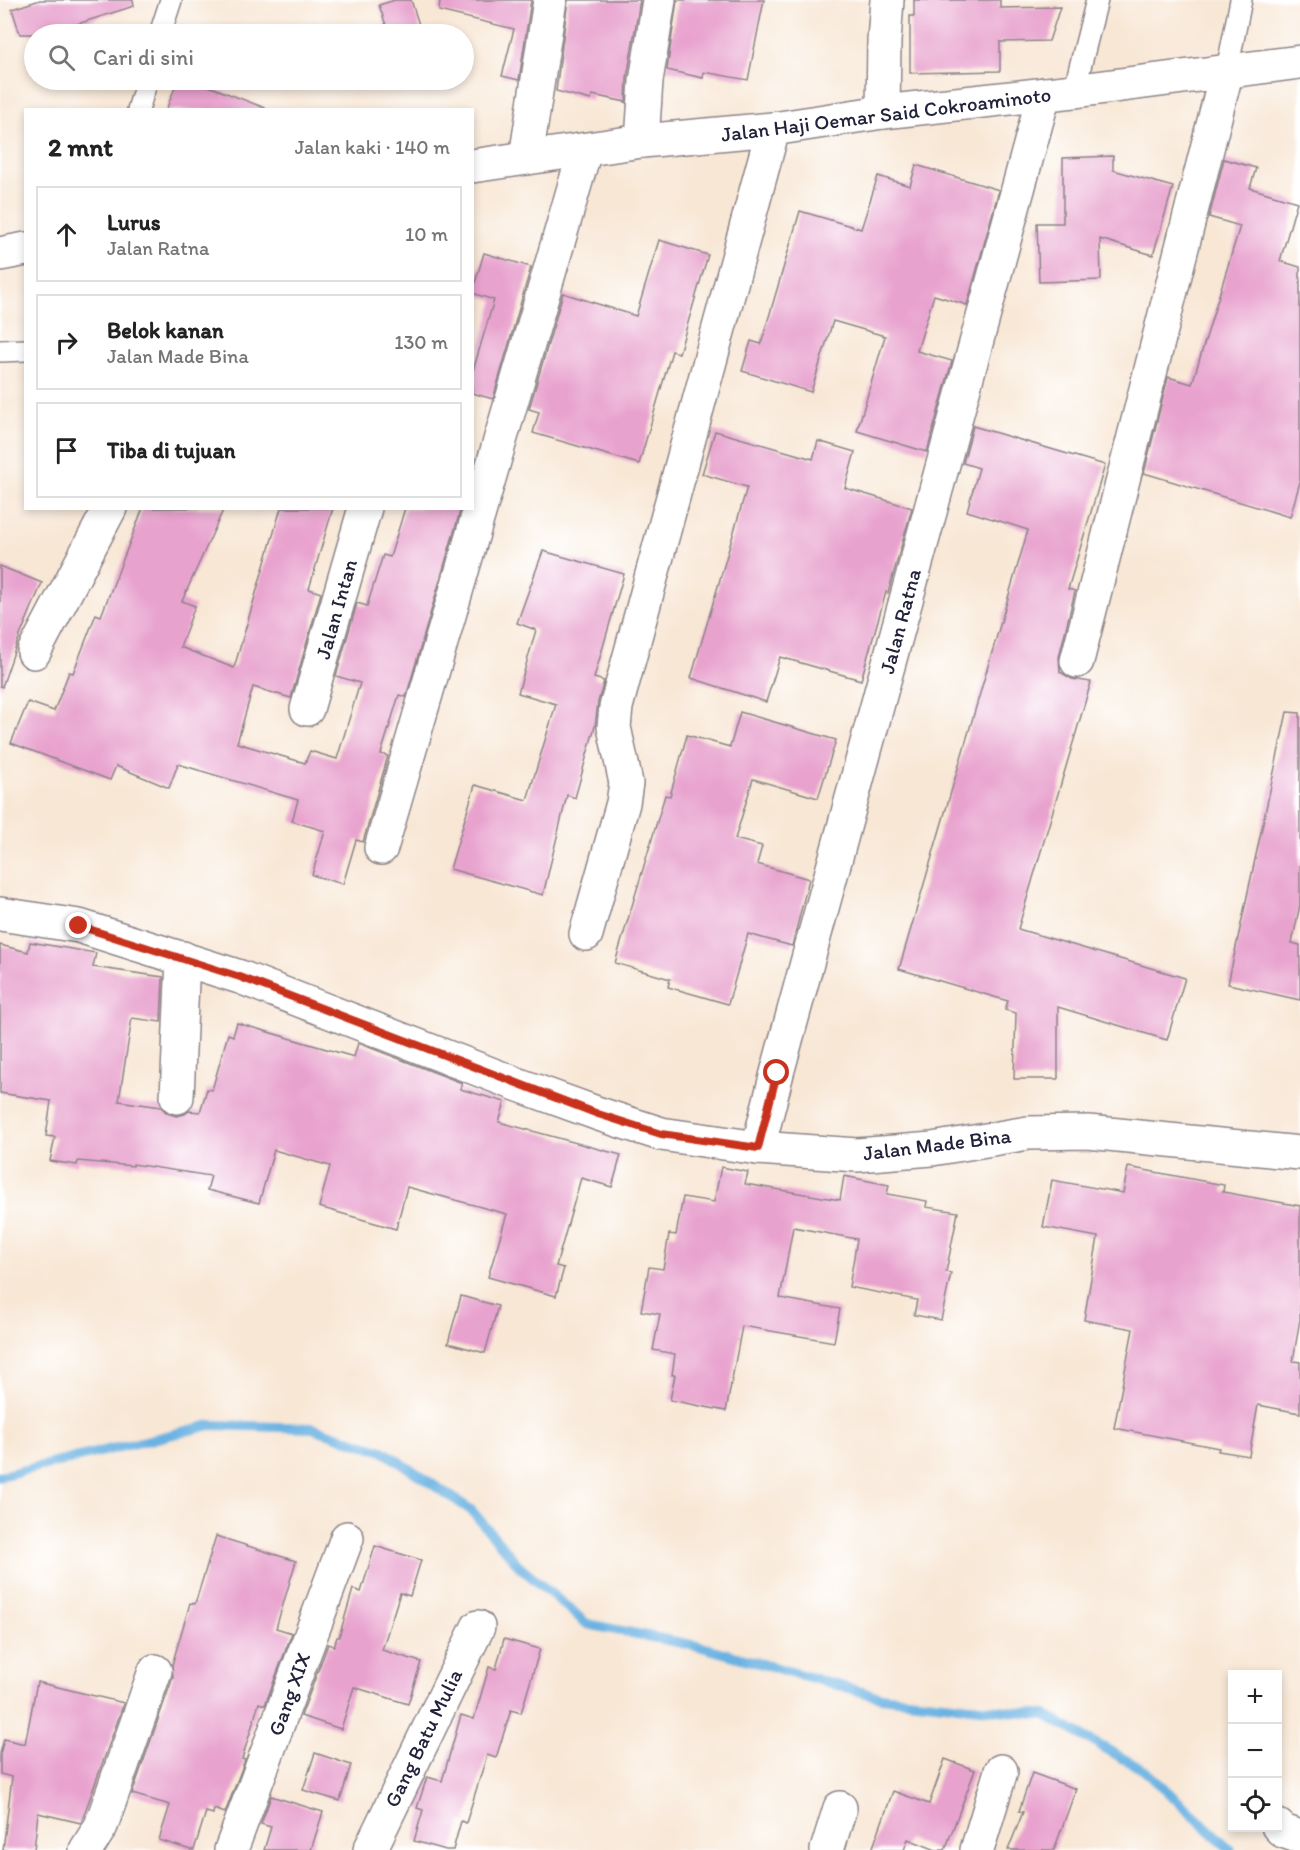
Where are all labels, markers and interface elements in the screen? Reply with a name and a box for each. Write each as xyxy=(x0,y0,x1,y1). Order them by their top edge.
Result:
search box xyxy=(24,24,474,90)
icon: search xyxy=(45,41,78,74)
text: Cari di sini xyxy=(93,44,194,71)
street label: Jalan Haji Oemar Said Cokroaminoto xyxy=(720,81,1052,147)
text: 2 mnt xyxy=(48,131,113,163)
text: Jalan kaki · 140 m xyxy=(295,135,450,159)
text: Lurus xyxy=(107,209,161,236)
icon: ahead xyxy=(50,218,83,251)
text: 10 m xyxy=(405,222,448,246)
text: Jalan Ratna xyxy=(107,236,209,260)
text: Belok kanan xyxy=(107,317,224,344)
icon: right xyxy=(50,326,83,359)
text: 130 m xyxy=(394,330,448,354)
text: Jalan Made Bina xyxy=(107,344,249,368)
icon: arrive xyxy=(50,434,83,467)
text: Tiba di tujuan xyxy=(107,437,236,464)
street label: Jalan Intan xyxy=(310,556,362,662)
street label: Jalan Ratna xyxy=(874,566,926,676)
route end xyxy=(65,912,91,938)
route start xyxy=(763,1059,789,1085)
street label: Jalan Made Bina xyxy=(862,1123,1012,1165)
street label: Gang XIX xyxy=(262,1648,316,1739)
street label: Gang Batu Mulia xyxy=(379,1665,467,1811)
map controls xyxy=(1228,1670,1282,1832)
button: + xyxy=(1228,1670,1282,1724)
button: − xyxy=(1228,1724,1282,1778)
button: locate xyxy=(1228,1778,1282,1832)

